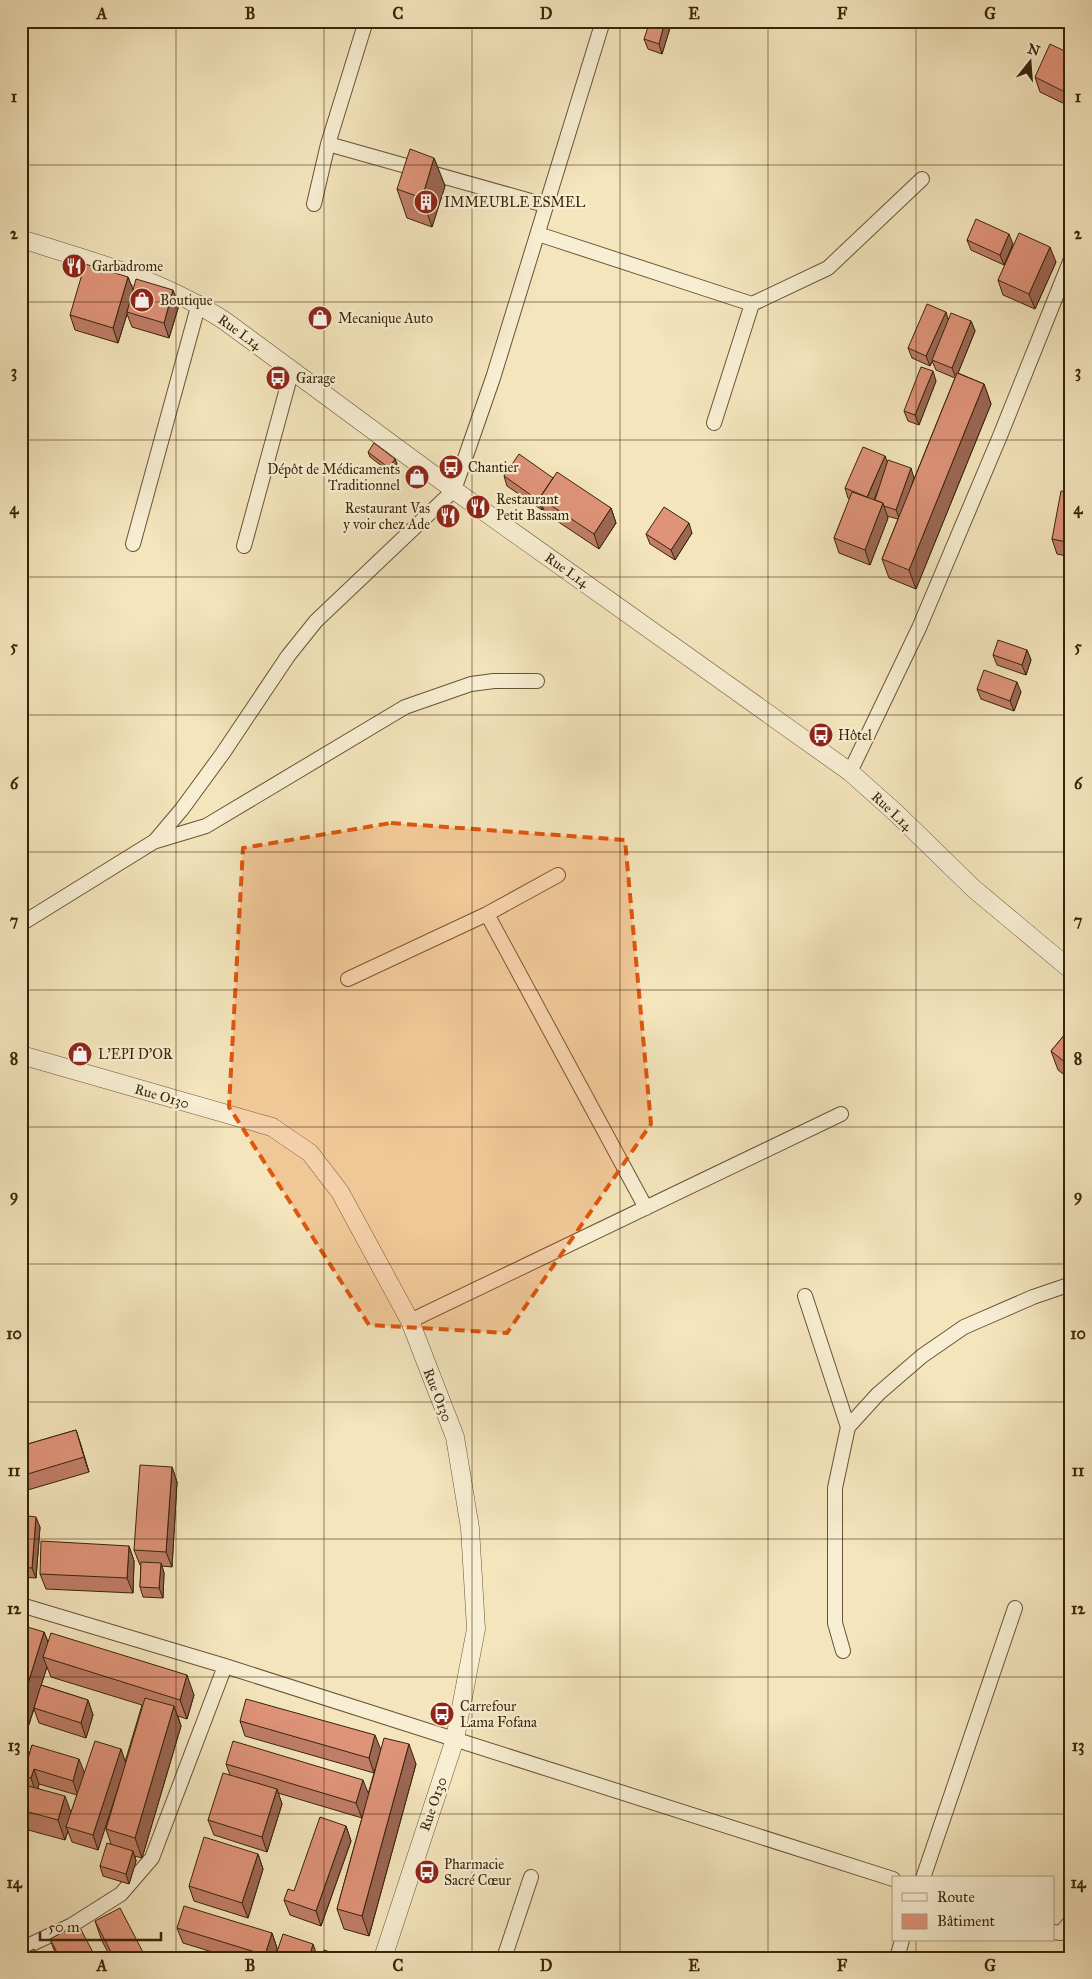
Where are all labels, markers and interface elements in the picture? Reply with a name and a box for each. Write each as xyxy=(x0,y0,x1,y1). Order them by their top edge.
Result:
text: A xyxy=(96,4,108,23)
text: B xyxy=(245,4,255,23)
text: C xyxy=(393,4,404,23)
text: D xyxy=(540,4,553,23)
text: E xyxy=(688,4,700,23)
text: F xyxy=(837,4,848,23)
text: G xyxy=(984,4,996,23)
north arrow xyxy=(1004,38,1054,88)
text: N xyxy=(1025,40,1042,60)
text: 1 xyxy=(11,87,18,106)
text: 1 xyxy=(1075,87,1082,106)
building icon: IMMEUBLE ESMEL xyxy=(413,189,439,215)
place label: IMMEUBLE ESMEL xyxy=(444,194,586,211)
text: 2 xyxy=(10,224,19,243)
text: 2 xyxy=(1074,224,1083,243)
restaurant icon: Garbadrome xyxy=(61,253,87,279)
place label: Garbadrome xyxy=(92,258,163,275)
shop icon: Boutique xyxy=(129,287,155,313)
place label: Boutique xyxy=(160,292,213,310)
shop icon: Mecanique Auto xyxy=(307,305,333,331)
place label: Mecanique Auto xyxy=(338,310,433,328)
street label: Rue L14 xyxy=(215,311,266,355)
text: 3 xyxy=(11,362,17,382)
text: 3 xyxy=(1075,362,1081,382)
bus stop icon: Garage xyxy=(265,365,291,391)
place label: Garage xyxy=(296,370,336,387)
bus stop icon: Chantier xyxy=(438,454,464,480)
place label: Chantier xyxy=(468,459,519,476)
place label: Dépôt de Médicaments Traditionnel xyxy=(267,461,400,494)
shop icon: Dépôt de Médicaments Traditionnel xyxy=(404,464,430,490)
place label: Restaurant Petit Bassam xyxy=(496,491,570,524)
restaurant icon: Restaurant Petit Bassam xyxy=(465,494,491,520)
text: 4 xyxy=(10,499,20,519)
text: 4 xyxy=(1074,499,1084,519)
place label: Restaurant Vas y voir chez Ade xyxy=(343,500,430,533)
restaurant icon: Restaurant Vas y voir chez Ade xyxy=(435,503,461,529)
street label: Rue L14 xyxy=(541,549,593,592)
text: 5 xyxy=(10,637,18,656)
text: 5 xyxy=(1074,637,1082,656)
bus stop icon: Hôtel xyxy=(808,722,834,748)
place label: Hôtel xyxy=(838,727,872,744)
text: 6 xyxy=(10,774,19,793)
text: 6 xyxy=(1074,774,1083,793)
street label: Rue L14 xyxy=(868,788,917,835)
text: 7 xyxy=(10,911,19,930)
text: 7 xyxy=(1074,911,1083,930)
shop icon: L'EPI D'OR xyxy=(67,1041,93,1067)
place label: L'EPI D'OR xyxy=(98,1046,174,1063)
text: 8 xyxy=(10,1049,18,1068)
text: 8 xyxy=(1074,1049,1082,1068)
street label: Rue O130 xyxy=(133,1081,191,1112)
text: 9 xyxy=(10,1186,18,1206)
text: 9 xyxy=(1074,1186,1082,1206)
text: 10 xyxy=(6,1324,22,1343)
text: 10 xyxy=(1070,1324,1086,1343)
street label: Rue O130 xyxy=(420,1366,456,1424)
text: 11 xyxy=(8,1461,21,1480)
text: 11 xyxy=(1072,1461,1085,1480)
text: 12 xyxy=(7,1599,22,1618)
text: 12 xyxy=(1071,1599,1086,1618)
place label: Carrefour Lama Fofana xyxy=(460,1698,537,1731)
bus stop icon: Carrefour Lama Fofana xyxy=(429,1701,455,1727)
text: 13 xyxy=(8,1736,20,1756)
text: 13 xyxy=(1072,1736,1084,1756)
street label: Rue O130 xyxy=(416,1775,451,1833)
place label: Pharmacie Sacré Cœur xyxy=(444,1856,512,1889)
bus stop icon: Pharmacie Sacré Cœur xyxy=(414,1859,440,1885)
text: 14 xyxy=(6,1873,23,1893)
text: 14 xyxy=(1070,1873,1087,1893)
legend xyxy=(892,1876,1054,1942)
text: Route xyxy=(937,1888,975,1906)
scale bar xyxy=(40,1909,161,1941)
text: Bâtiment xyxy=(937,1912,996,1930)
text: 50 m xyxy=(48,1918,80,1936)
text: A xyxy=(96,1956,108,1975)
text: B xyxy=(245,1956,255,1975)
text: C xyxy=(393,1956,404,1975)
text: D xyxy=(540,1956,553,1975)
text: E xyxy=(688,1956,700,1975)
text: F xyxy=(837,1956,848,1975)
text: G xyxy=(984,1956,996,1975)

